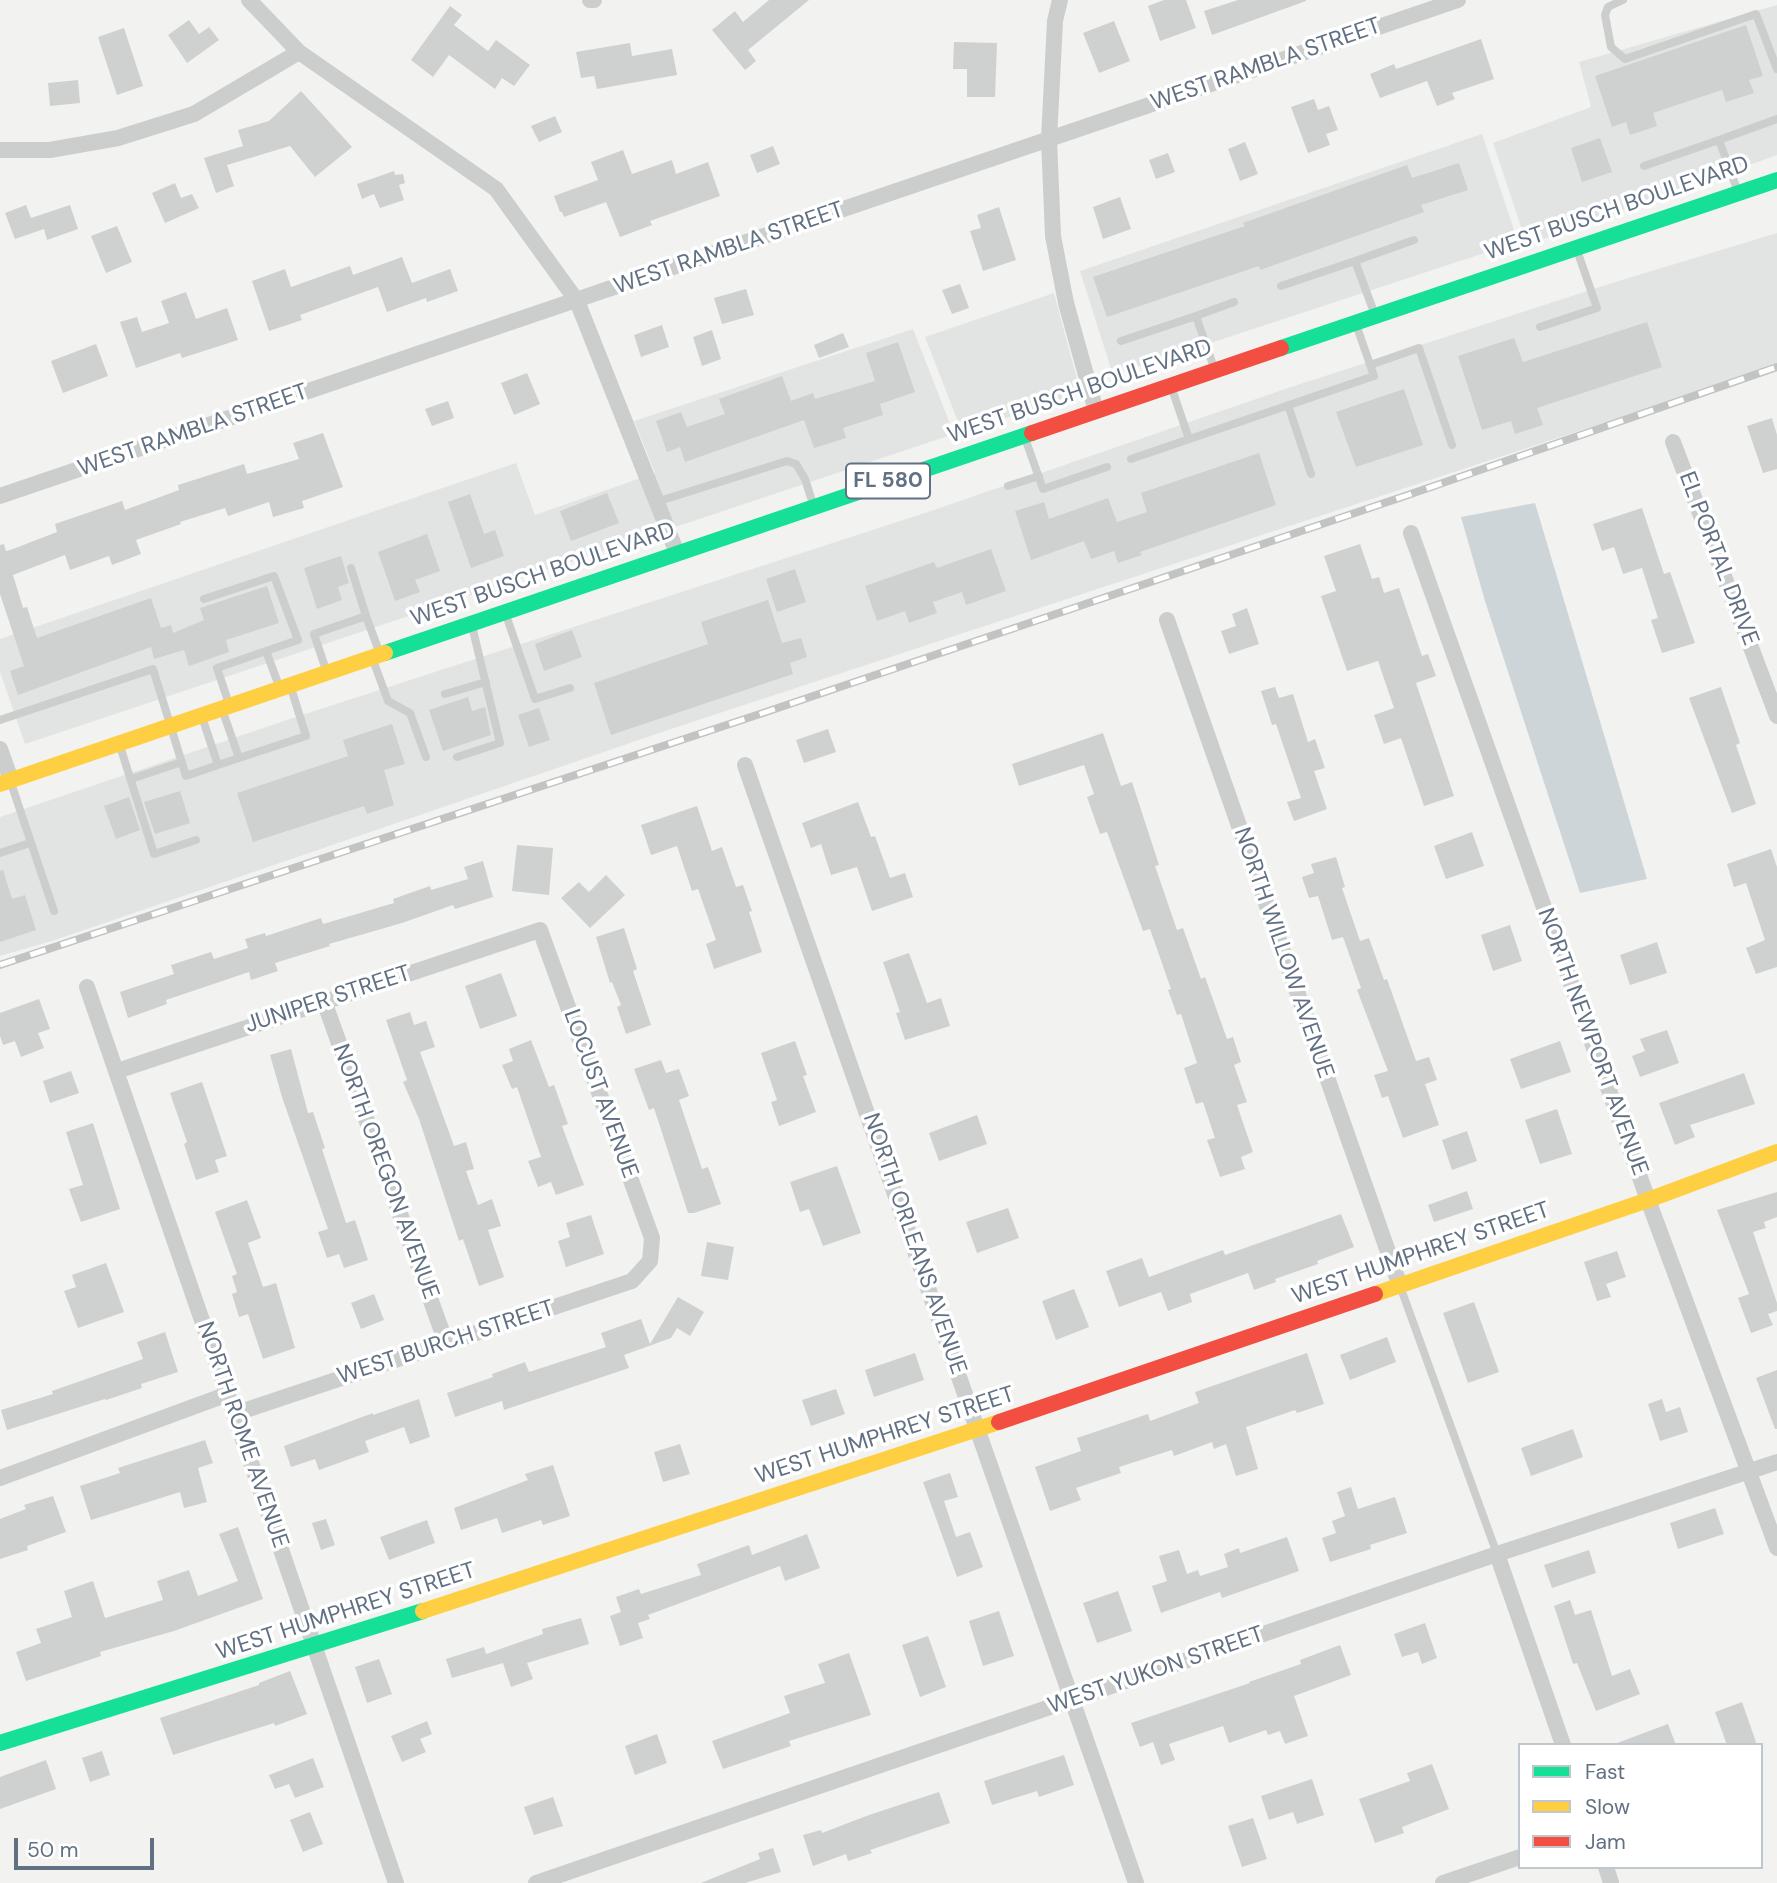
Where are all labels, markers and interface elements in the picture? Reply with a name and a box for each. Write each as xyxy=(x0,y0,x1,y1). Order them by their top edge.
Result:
street label: WEST RAMBLA STREET xyxy=(1147,13,1385,117)
street label: WEST BUSCH BOULEVARD xyxy=(1481,151,1753,267)
street label: WEST RAMBLA STREET xyxy=(610,197,848,301)
street label: WEST BUSCH BOULEVARD xyxy=(944,334,1216,450)
street label: WEST RAMBLA STREET xyxy=(74,379,312,483)
road number: FL 580 xyxy=(846,463,930,498)
street label: EL PORTAL DRIVE xyxy=(1672,468,1764,650)
street label: WEST BUSCH BOULEVARD xyxy=(407,517,679,633)
street label: NORTH WILLOW AVENUE xyxy=(1227,824,1339,1082)
street label: NORTH NEWPORT AVENUE xyxy=(1531,905,1653,1179)
street label: JUNIPER STREET xyxy=(242,960,414,1040)
street label: LOCUST AVENUE xyxy=(557,1006,643,1182)
street label: NORTH OREGON AVENUE xyxy=(326,1041,444,1303)
street label: NORTH ORLEANS AVENUE xyxy=(856,1110,972,1378)
street label: WEST HUMPHREY STREET xyxy=(1288,1197,1554,1311)
street label: WEST BURCH STREET xyxy=(334,1295,558,1391)
street label: NORTH ROME AVENUE xyxy=(190,1318,294,1552)
street label: WEST HUMPHREY STREET xyxy=(752,1381,1018,1491)
street label: WEST HUMPHREY STREET xyxy=(213,1557,479,1667)
street label: WEST YUKON STREET xyxy=(1045,1621,1267,1721)
legend xyxy=(1518,1743,1763,1869)
text: Fast xyxy=(1585,1758,1625,1786)
text: Slow xyxy=(1585,1793,1630,1821)
scale bar xyxy=(18,1824,158,1868)
text: Jam xyxy=(1585,1828,1626,1856)
text: 50 m xyxy=(27,1836,78,1864)

